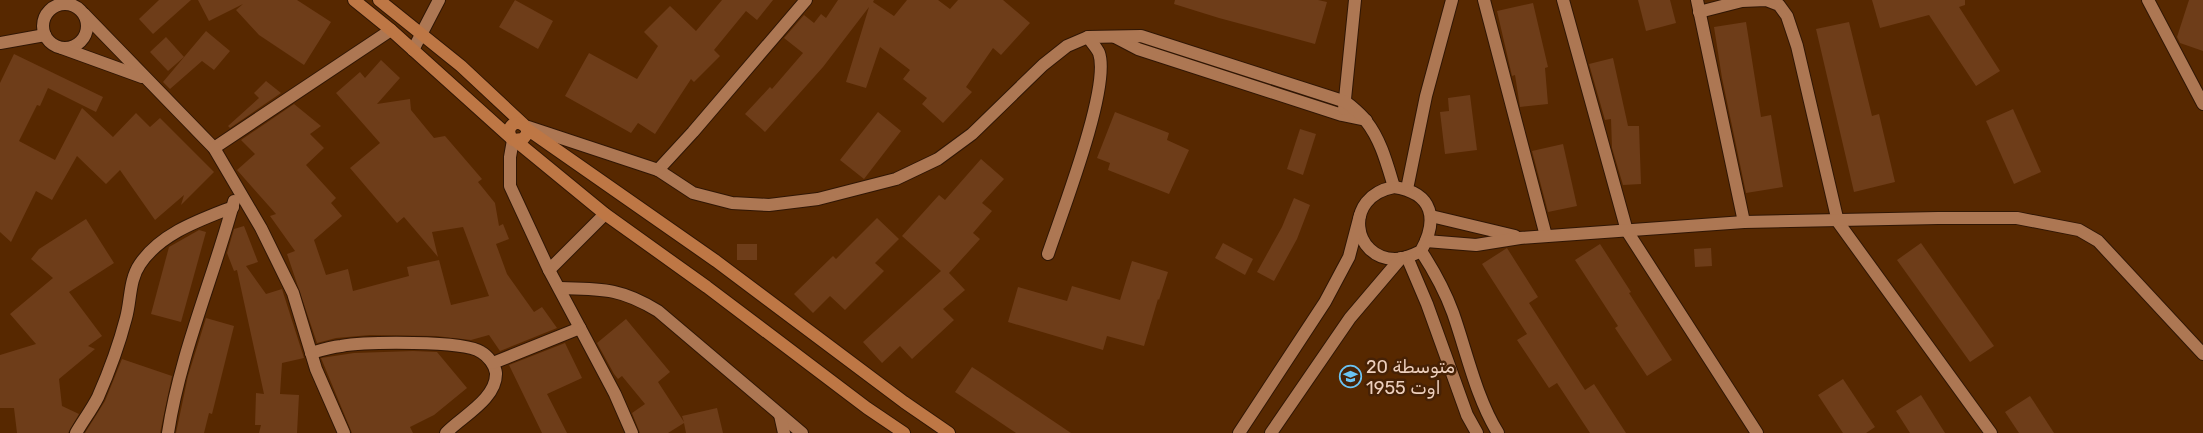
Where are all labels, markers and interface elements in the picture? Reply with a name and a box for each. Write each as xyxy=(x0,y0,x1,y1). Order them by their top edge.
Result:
place label: متوسطة 20 اوت 1955 xyxy=(1366,356,1455,399)
school or university icon: متوسطة 20 اوت 1955 xyxy=(1338,365,1362,389)

